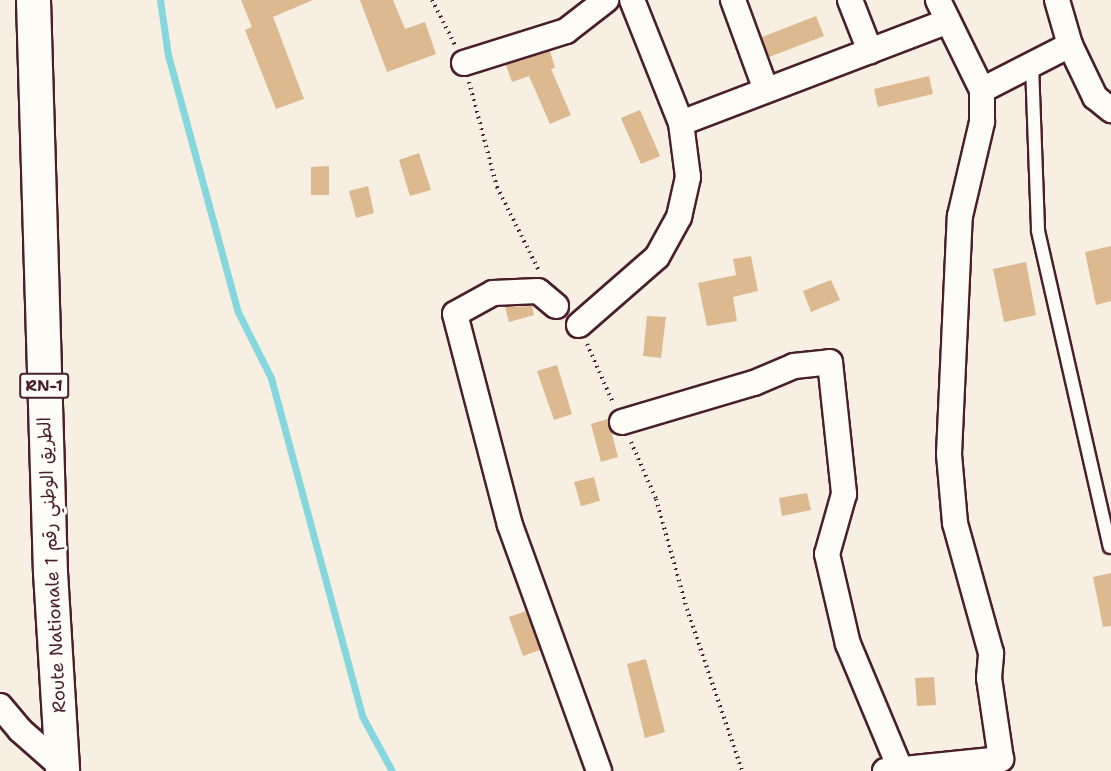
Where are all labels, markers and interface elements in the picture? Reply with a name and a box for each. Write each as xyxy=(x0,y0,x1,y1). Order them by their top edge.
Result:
road number: RN-1 xyxy=(18,373,70,399)
street label: Route Nationale الطريق الوطني رقم 1 xyxy=(33,416,71,714)

